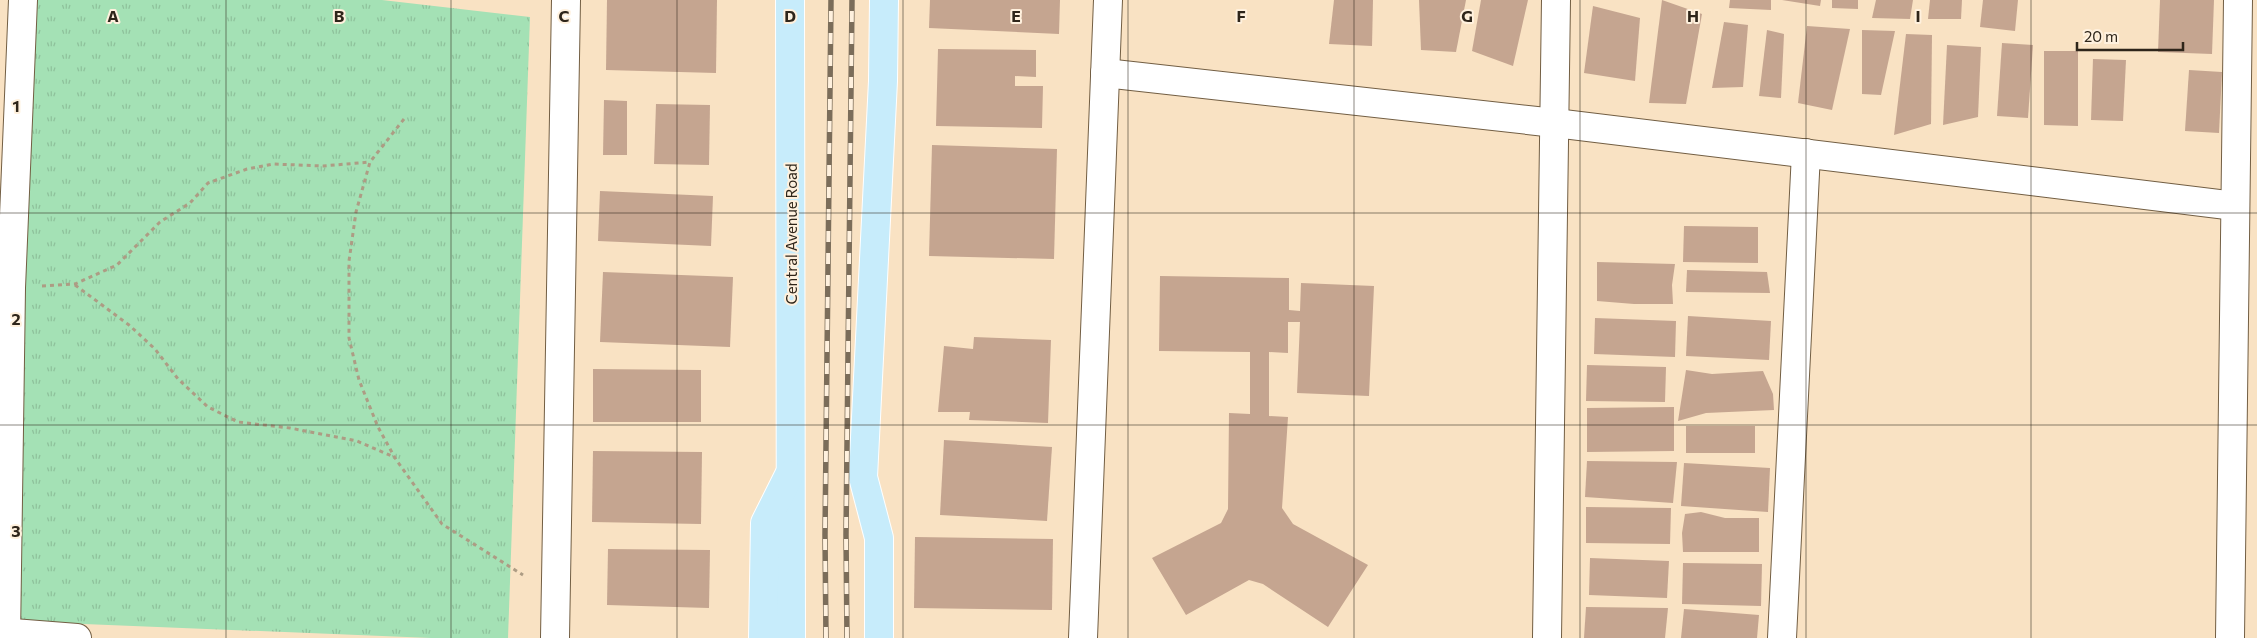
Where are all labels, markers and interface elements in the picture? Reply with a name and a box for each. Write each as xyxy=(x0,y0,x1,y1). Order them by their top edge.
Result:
text: A xyxy=(107,6,119,25)
text: B xyxy=(334,6,345,25)
text: C xyxy=(559,6,570,25)
text: D xyxy=(784,6,796,25)
text: E xyxy=(1011,6,1021,25)
text: F xyxy=(1236,6,1246,25)
text: G xyxy=(1461,6,1473,25)
text: H xyxy=(1687,6,1699,25)
text: I xyxy=(1915,6,1921,25)
scale bar xyxy=(2077,20,2183,52)
text: 20 m xyxy=(2084,27,2118,45)
text: 1 xyxy=(12,96,20,115)
street label: Central Avenue Road xyxy=(782,163,800,305)
text: 2 xyxy=(11,309,21,328)
text: 3 xyxy=(11,521,21,540)

